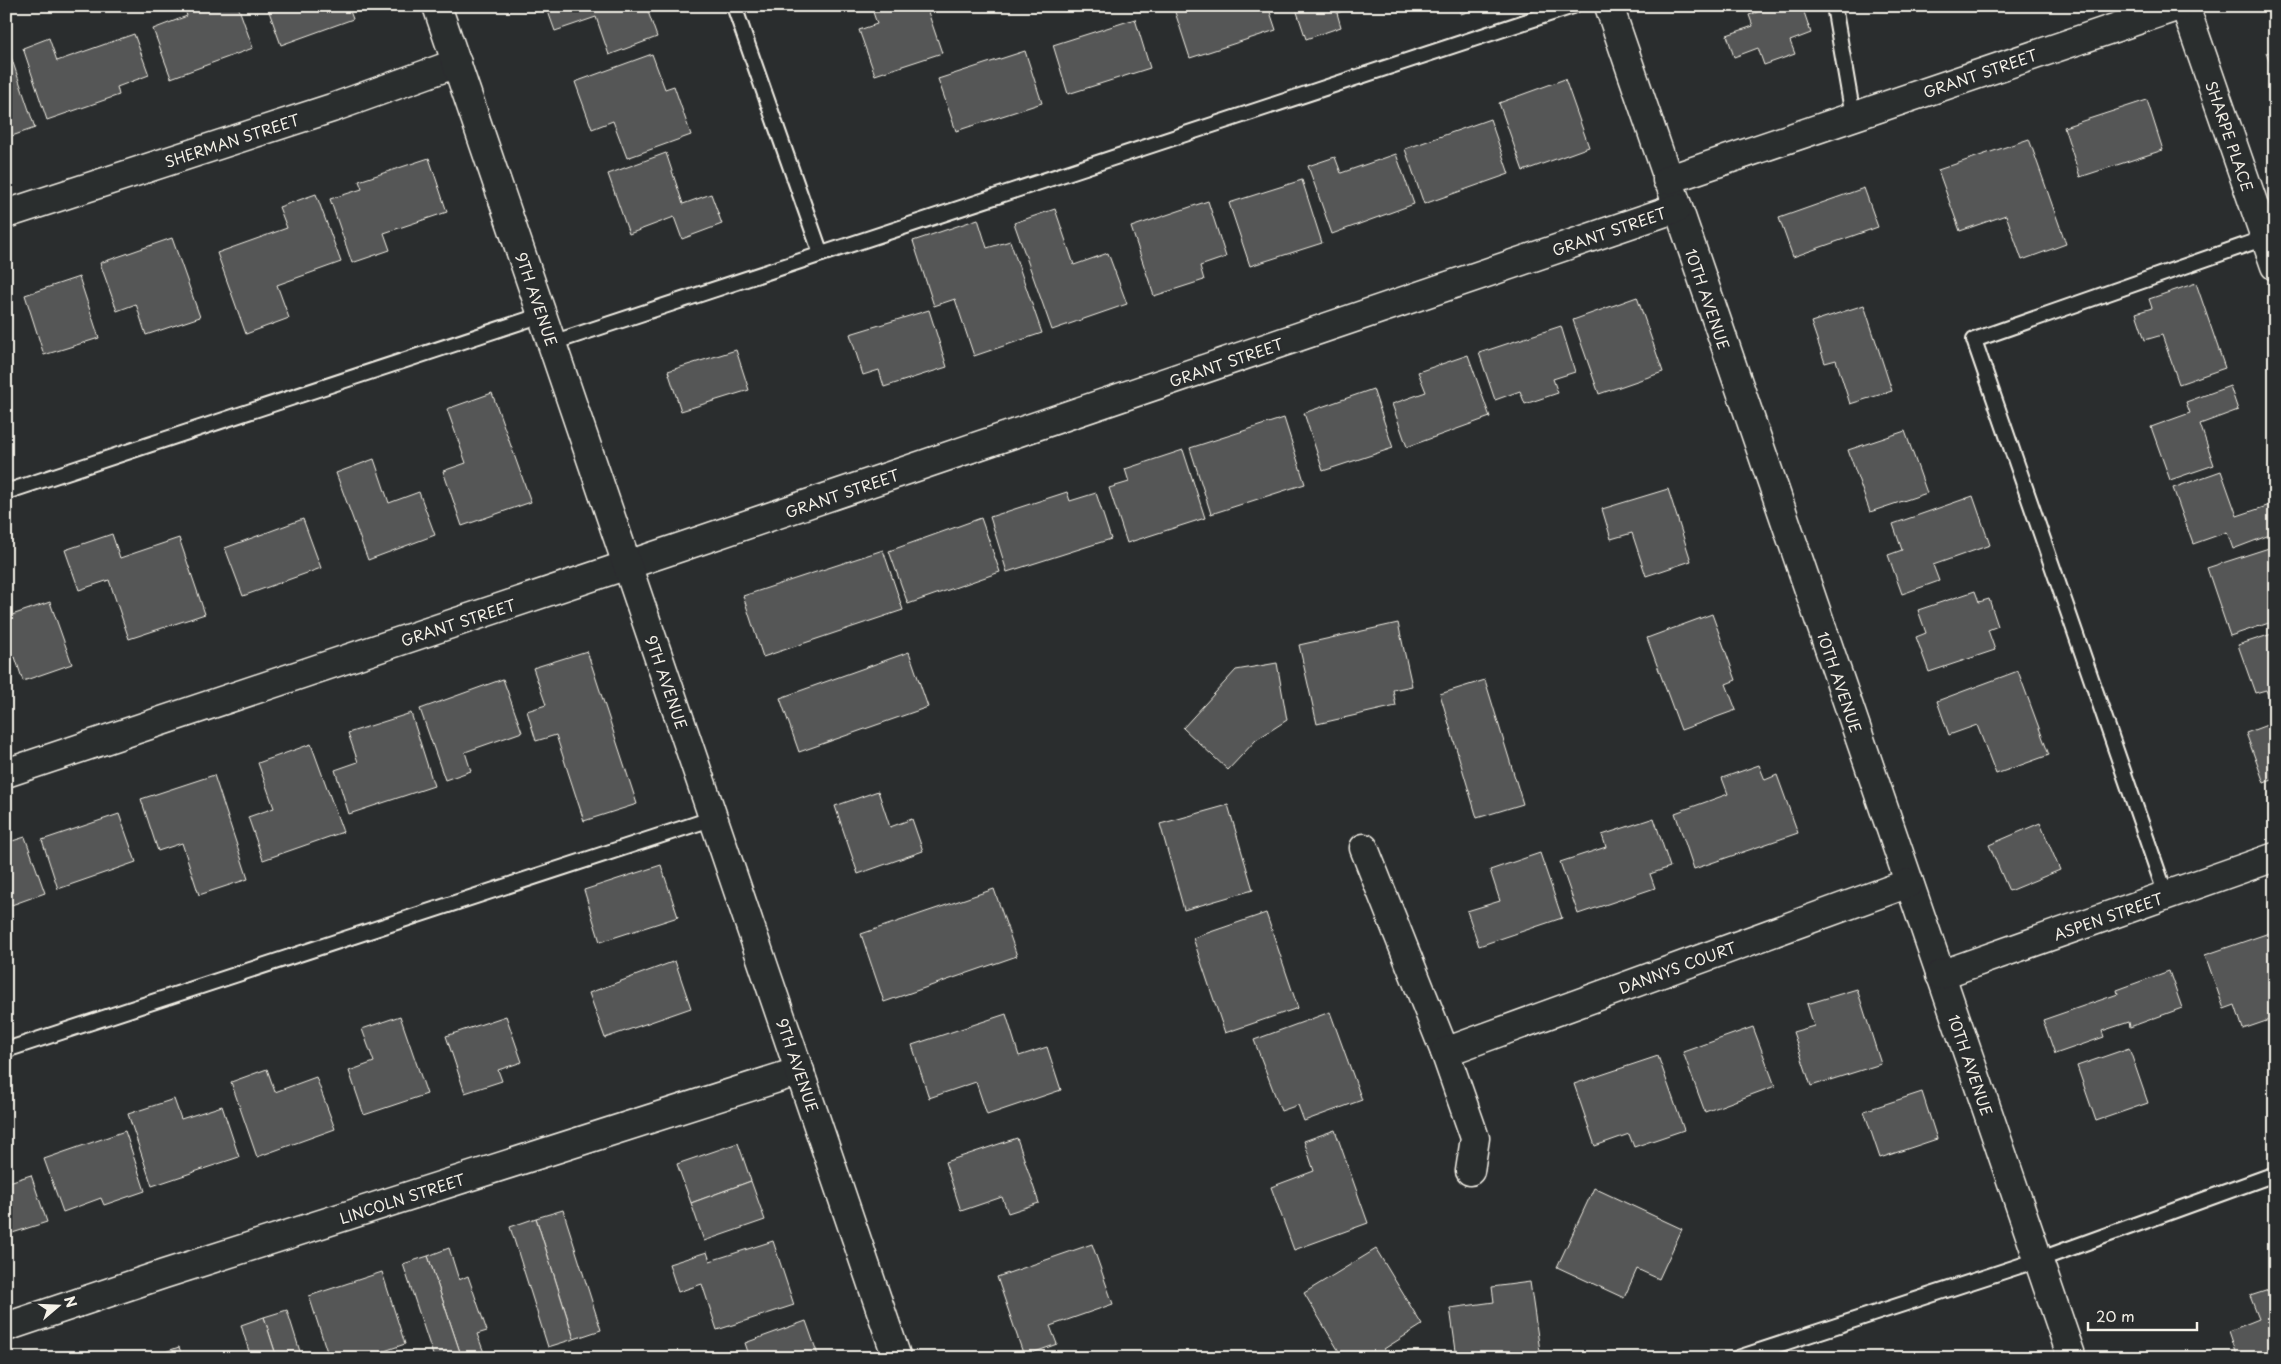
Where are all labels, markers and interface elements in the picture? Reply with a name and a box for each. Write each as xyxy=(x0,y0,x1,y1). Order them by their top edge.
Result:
street label: GRANT STREET xyxy=(1920,42,2041,103)
street label: SHARPE PLACE xyxy=(2200,78,2260,194)
street label: SHERMAN STREET xyxy=(162,107,303,173)
street label: GRANT STREET xyxy=(1549,200,1670,261)
street label: 10TH AVENUE xyxy=(1680,245,1736,353)
street label: 9TH AVENUE xyxy=(510,249,564,349)
street label: GRANT STREET xyxy=(1166,331,1287,392)
street label: GRANT STREET xyxy=(782,462,903,523)
street label: GRANT STREET xyxy=(398,592,519,651)
street label: 10TH AVENUE xyxy=(1812,628,1868,736)
street label: 9TH AVENUE xyxy=(640,632,694,732)
street label: ASPEN STREET xyxy=(2050,886,2167,946)
street label: DANNYS COURT xyxy=(1615,935,1740,999)
street label: 10TH AVENUE xyxy=(1943,1011,1999,1119)
street label: 9TH AVENUE xyxy=(771,1015,825,1115)
street label: LINCOLN STREET xyxy=(336,1167,469,1229)
north arrow xyxy=(32,1282,82,1332)
text: N xyxy=(59,1293,82,1310)
scale bar xyxy=(2088,1299,2197,1331)
text: 20 m xyxy=(2096,1304,2135,1327)

